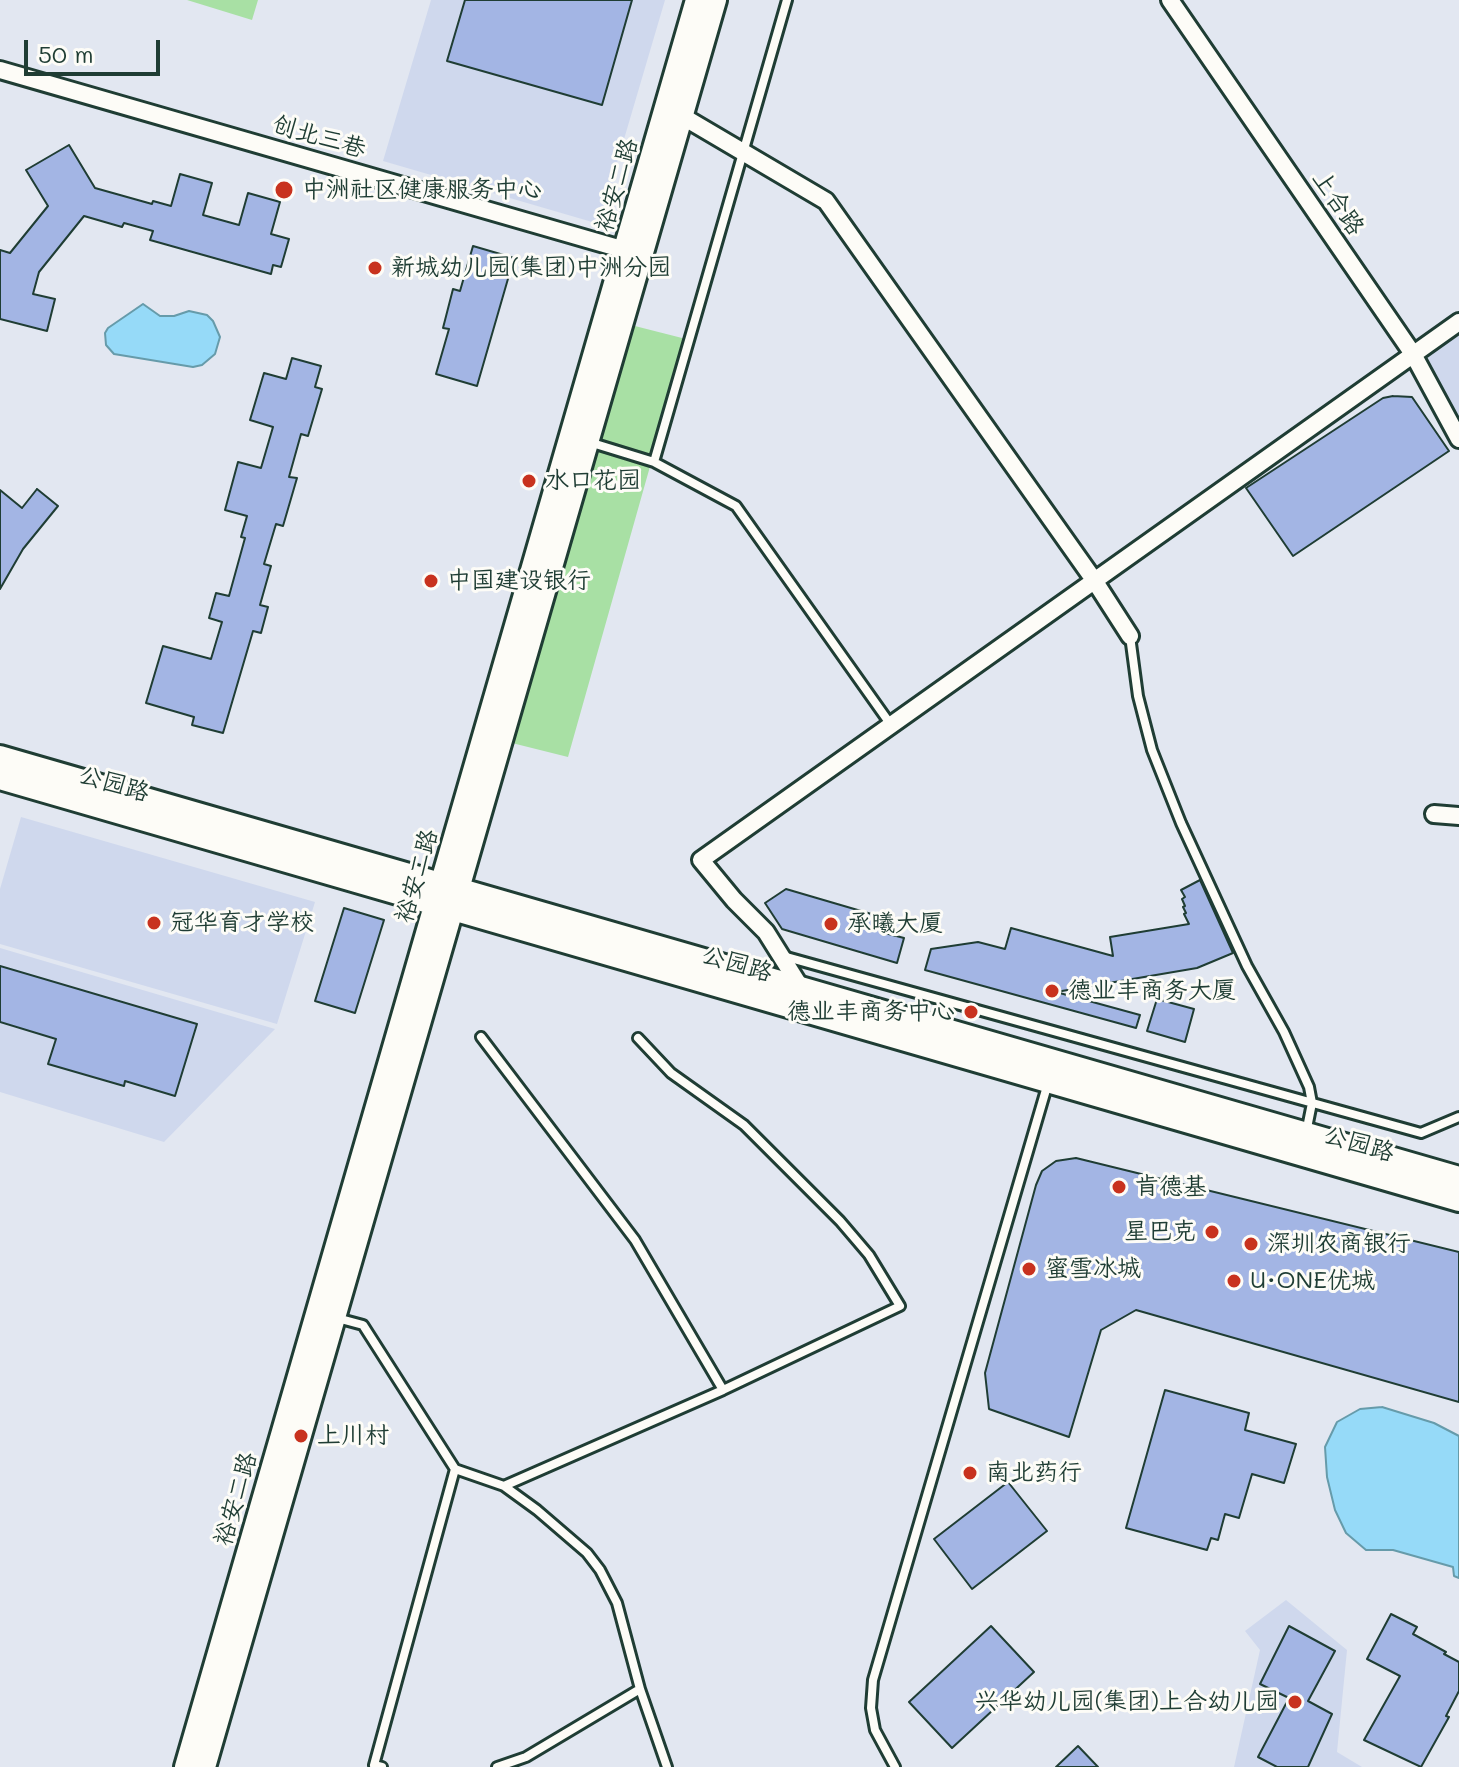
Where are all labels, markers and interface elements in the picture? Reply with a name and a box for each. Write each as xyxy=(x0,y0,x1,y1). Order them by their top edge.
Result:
scale bar xyxy=(28,24,164,74)
text: 50 m xyxy=(38,38,94,69)
street label: 创北三巷 xyxy=(269,110,369,164)
street label: 裕安二路 xyxy=(590,135,644,235)
street label: 上合路 xyxy=(1306,165,1370,241)
place label: 中洲社区健康服务中心 xyxy=(302,176,542,204)
marker: 中洲社区健康服务中心 xyxy=(273,179,295,201)
place label: 新城幼儿园(集团)中洲分园 xyxy=(391,254,671,282)
marker: 新城幼儿园(集团)中洲分园 xyxy=(366,259,384,277)
place label: 水口花园 xyxy=(545,467,641,495)
marker: 水口花园 xyxy=(520,472,538,490)
place label: 中国建设银行 xyxy=(447,567,591,595)
marker: 中国建设银行 xyxy=(422,572,440,590)
street label: 公园路 xyxy=(75,760,153,808)
street label: 裕安二路 xyxy=(390,826,444,926)
place label: 冠华育才学校 xyxy=(170,909,314,937)
place label: 承曦大厦 xyxy=(847,910,943,938)
marker: 冠华育才学校 xyxy=(145,914,163,932)
marker: 承曦大厦 xyxy=(822,915,840,933)
street label: 公园路 xyxy=(698,940,776,988)
place label: 德业丰商务大厦 xyxy=(1068,977,1236,1005)
marker: 德业丰商务大厦 xyxy=(1043,982,1061,1000)
place label: 德业丰商务中心 xyxy=(787,998,955,1026)
marker: 德业丰商务中心 xyxy=(962,1003,980,1021)
street label: 公园路 xyxy=(1320,1120,1398,1168)
place label: 肯德基 xyxy=(1135,1173,1207,1201)
marker: 肯德基 xyxy=(1110,1178,1128,1196)
place label: 星巴克 xyxy=(1124,1218,1196,1246)
marker: 星巴克 xyxy=(1203,1223,1221,1241)
place label: 深圳农商银行 xyxy=(1267,1230,1411,1258)
marker: 深圳农商银行 xyxy=(1242,1235,1260,1253)
place label: 蜜雪冰城 xyxy=(1045,1255,1141,1283)
marker: 蜜雪冰城 xyxy=(1020,1260,1038,1278)
place label: U·ONE优城 xyxy=(1250,1267,1375,1295)
marker: U·ONE优城 xyxy=(1225,1272,1243,1290)
place label: 上川村 xyxy=(317,1422,389,1450)
marker: 上川村 xyxy=(292,1427,310,1445)
street label: 裕安二路 xyxy=(209,1449,263,1549)
place label: 南北药行 xyxy=(986,1459,1082,1487)
marker: 南北药行 xyxy=(961,1464,979,1482)
place label: 兴华幼儿园(集团)上合幼儿园 xyxy=(975,1688,1279,1716)
marker: 兴华幼儿园(集团)上合幼儿园 xyxy=(1286,1693,1304,1711)

